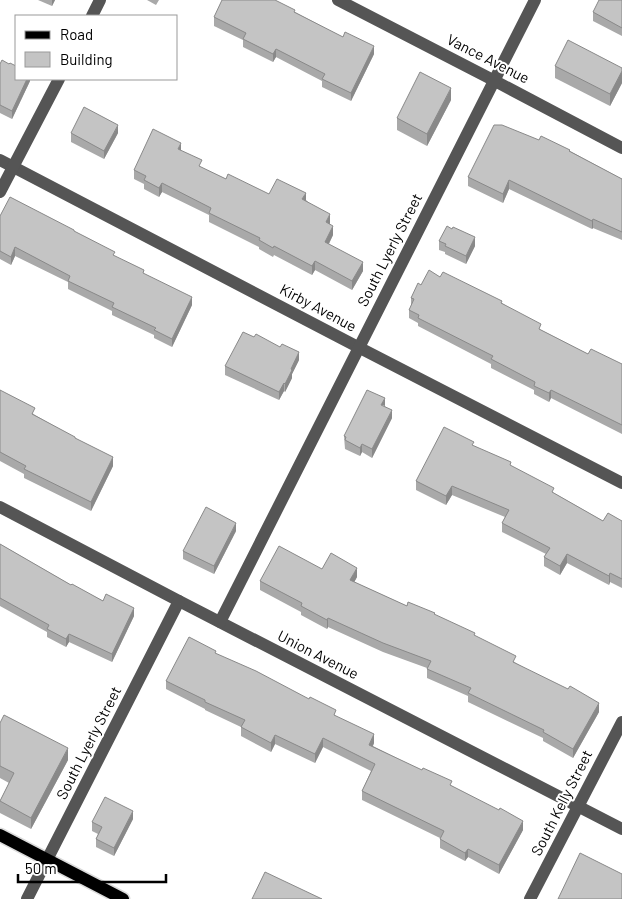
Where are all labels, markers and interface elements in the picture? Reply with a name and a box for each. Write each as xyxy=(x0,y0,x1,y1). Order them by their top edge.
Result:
legend xyxy=(15,15,178,80)
text: Road xyxy=(60,25,93,43)
street label: Vance Avenue xyxy=(444,30,533,87)
text: Building xyxy=(60,50,113,68)
street label: South Lyerly Street xyxy=(353,190,425,309)
street label: Kirby Avenue xyxy=(277,279,360,335)
street label: Union Avenue xyxy=(275,626,362,682)
street label: South Lyerly Street xyxy=(52,683,124,802)
street label: South Kelly Street xyxy=(527,747,596,858)
scale bar xyxy=(18,852,165,884)
text: 50 m xyxy=(25,859,57,877)

